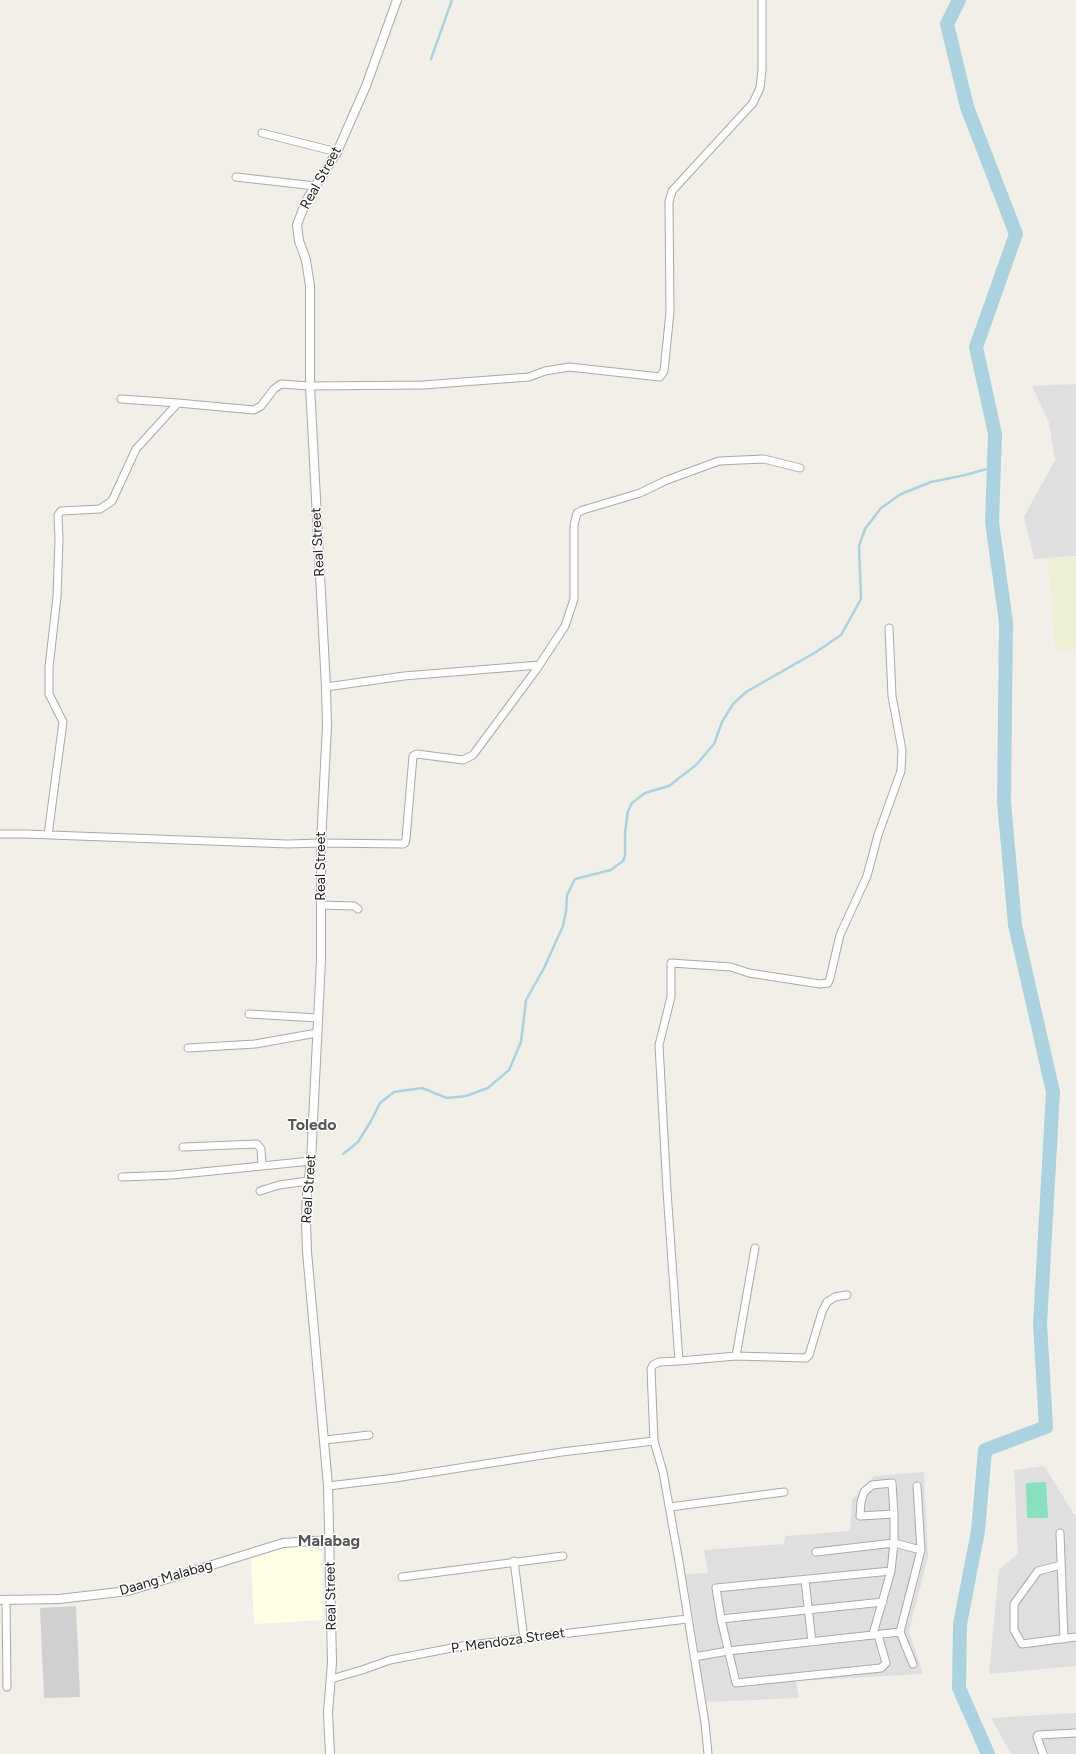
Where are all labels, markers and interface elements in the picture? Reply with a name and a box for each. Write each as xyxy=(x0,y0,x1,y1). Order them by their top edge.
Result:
street label: Real Street xyxy=(297,144,345,212)
street label: Real Street xyxy=(308,507,328,577)
street label: Real Street xyxy=(313,831,329,901)
district label: Toledo xyxy=(287,1115,337,1135)
street label: Real Street xyxy=(298,1154,320,1224)
district label: Malabag xyxy=(298,1531,360,1551)
street label: Daang Malabag xyxy=(117,1557,215,1599)
street label: Real Street xyxy=(322,1561,340,1631)
street label: P. Mendoza Street xyxy=(450,1625,566,1657)

